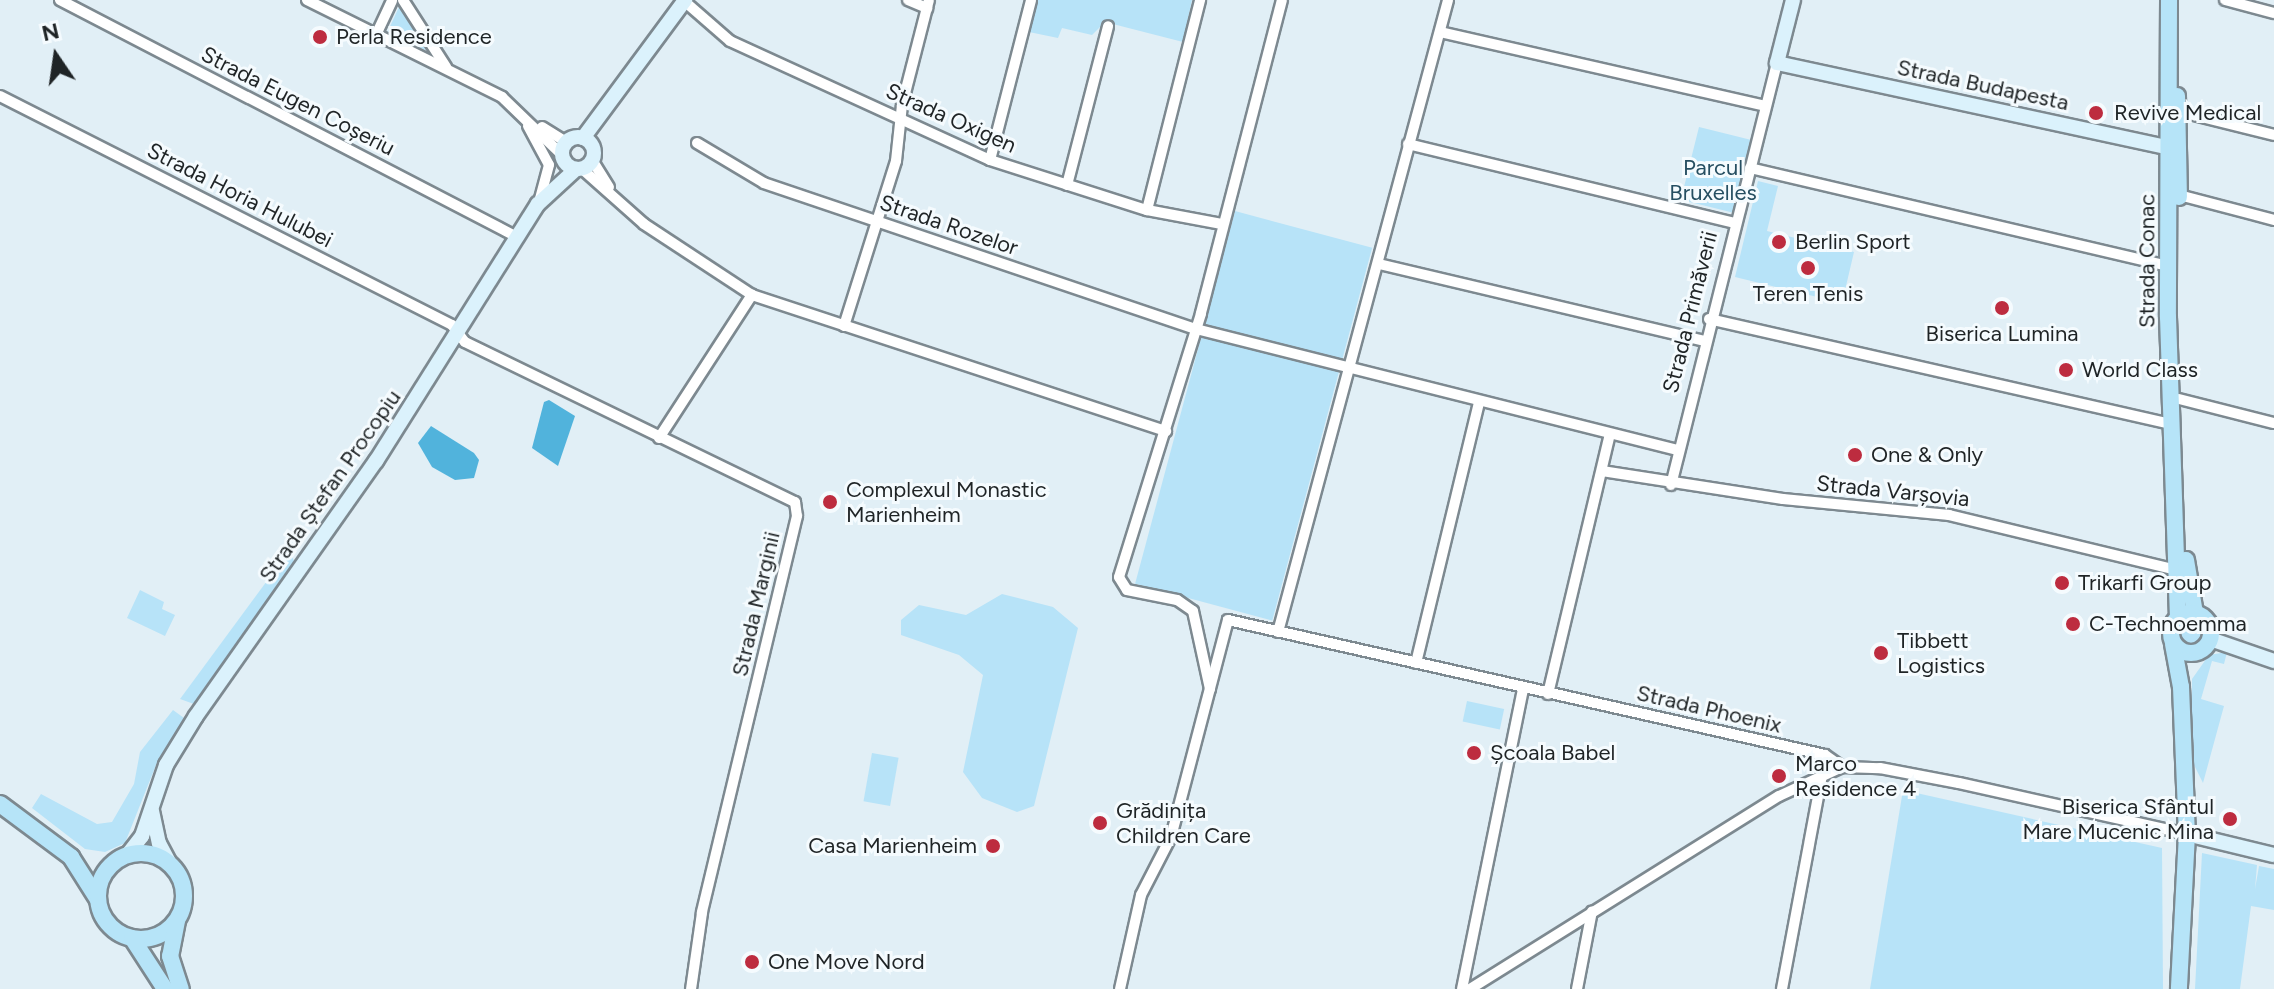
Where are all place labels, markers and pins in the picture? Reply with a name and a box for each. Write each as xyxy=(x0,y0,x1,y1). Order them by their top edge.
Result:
place label: Perla Residence xyxy=(336,24,492,50)
marker: Perla Residence xyxy=(311,28,329,46)
place label: Revive Medical xyxy=(2114,100,2261,126)
marker: Revive Medical xyxy=(2085,102,2107,124)
place label: Berlin Sport xyxy=(1795,229,1911,255)
marker: Berlin Sport xyxy=(1770,233,1788,251)
marker: Teren Tenis xyxy=(1799,259,1817,277)
place label: Teren Tenis xyxy=(1753,281,1863,307)
marker: Biserica Lumina xyxy=(1993,299,2011,317)
place label: Biserica Lumina xyxy=(1926,321,2078,347)
place label: World Class xyxy=(2082,357,2198,383)
marker: World Class xyxy=(2057,361,2075,379)
place label: One & Only xyxy=(1871,442,1983,468)
marker: One & Only xyxy=(1846,446,1864,464)
place label: Complexul Monastic Marienheim xyxy=(846,476,1047,528)
marker: Complexul Monastic Marienheim xyxy=(821,493,839,511)
place label: Trikarfi Group xyxy=(2078,570,2212,596)
marker: Trikarfi Group xyxy=(2053,574,2071,592)
place label: C-Technoemma xyxy=(2089,611,2247,637)
marker: C-Technoemma xyxy=(2064,615,2082,633)
place label: Tibbett Logistics xyxy=(1897,627,1985,678)
marker: Tibbett Logistics xyxy=(1872,644,1890,662)
place label: Școala Babel xyxy=(1490,740,1615,766)
marker: Școala Babel xyxy=(1465,744,1483,762)
place label: Marco Residence 4 xyxy=(1795,750,1916,802)
marker: Marco Residence 4 xyxy=(1770,767,1788,785)
place label: Biserica Sfântul Mare Mucenic Mina xyxy=(2023,793,2214,844)
place label: Grădinița Children Care xyxy=(1116,797,1251,848)
marker: Biserica Sfântul Mare Mucenic Mina xyxy=(2221,810,2239,828)
marker: Grădinița Children Care xyxy=(1091,814,1109,832)
place label: Casa Marienheim xyxy=(808,833,977,859)
marker: Casa Marienheim xyxy=(984,837,1002,855)
place label: One Move Nord xyxy=(768,949,925,975)
marker: One Move Nord xyxy=(743,953,761,971)

